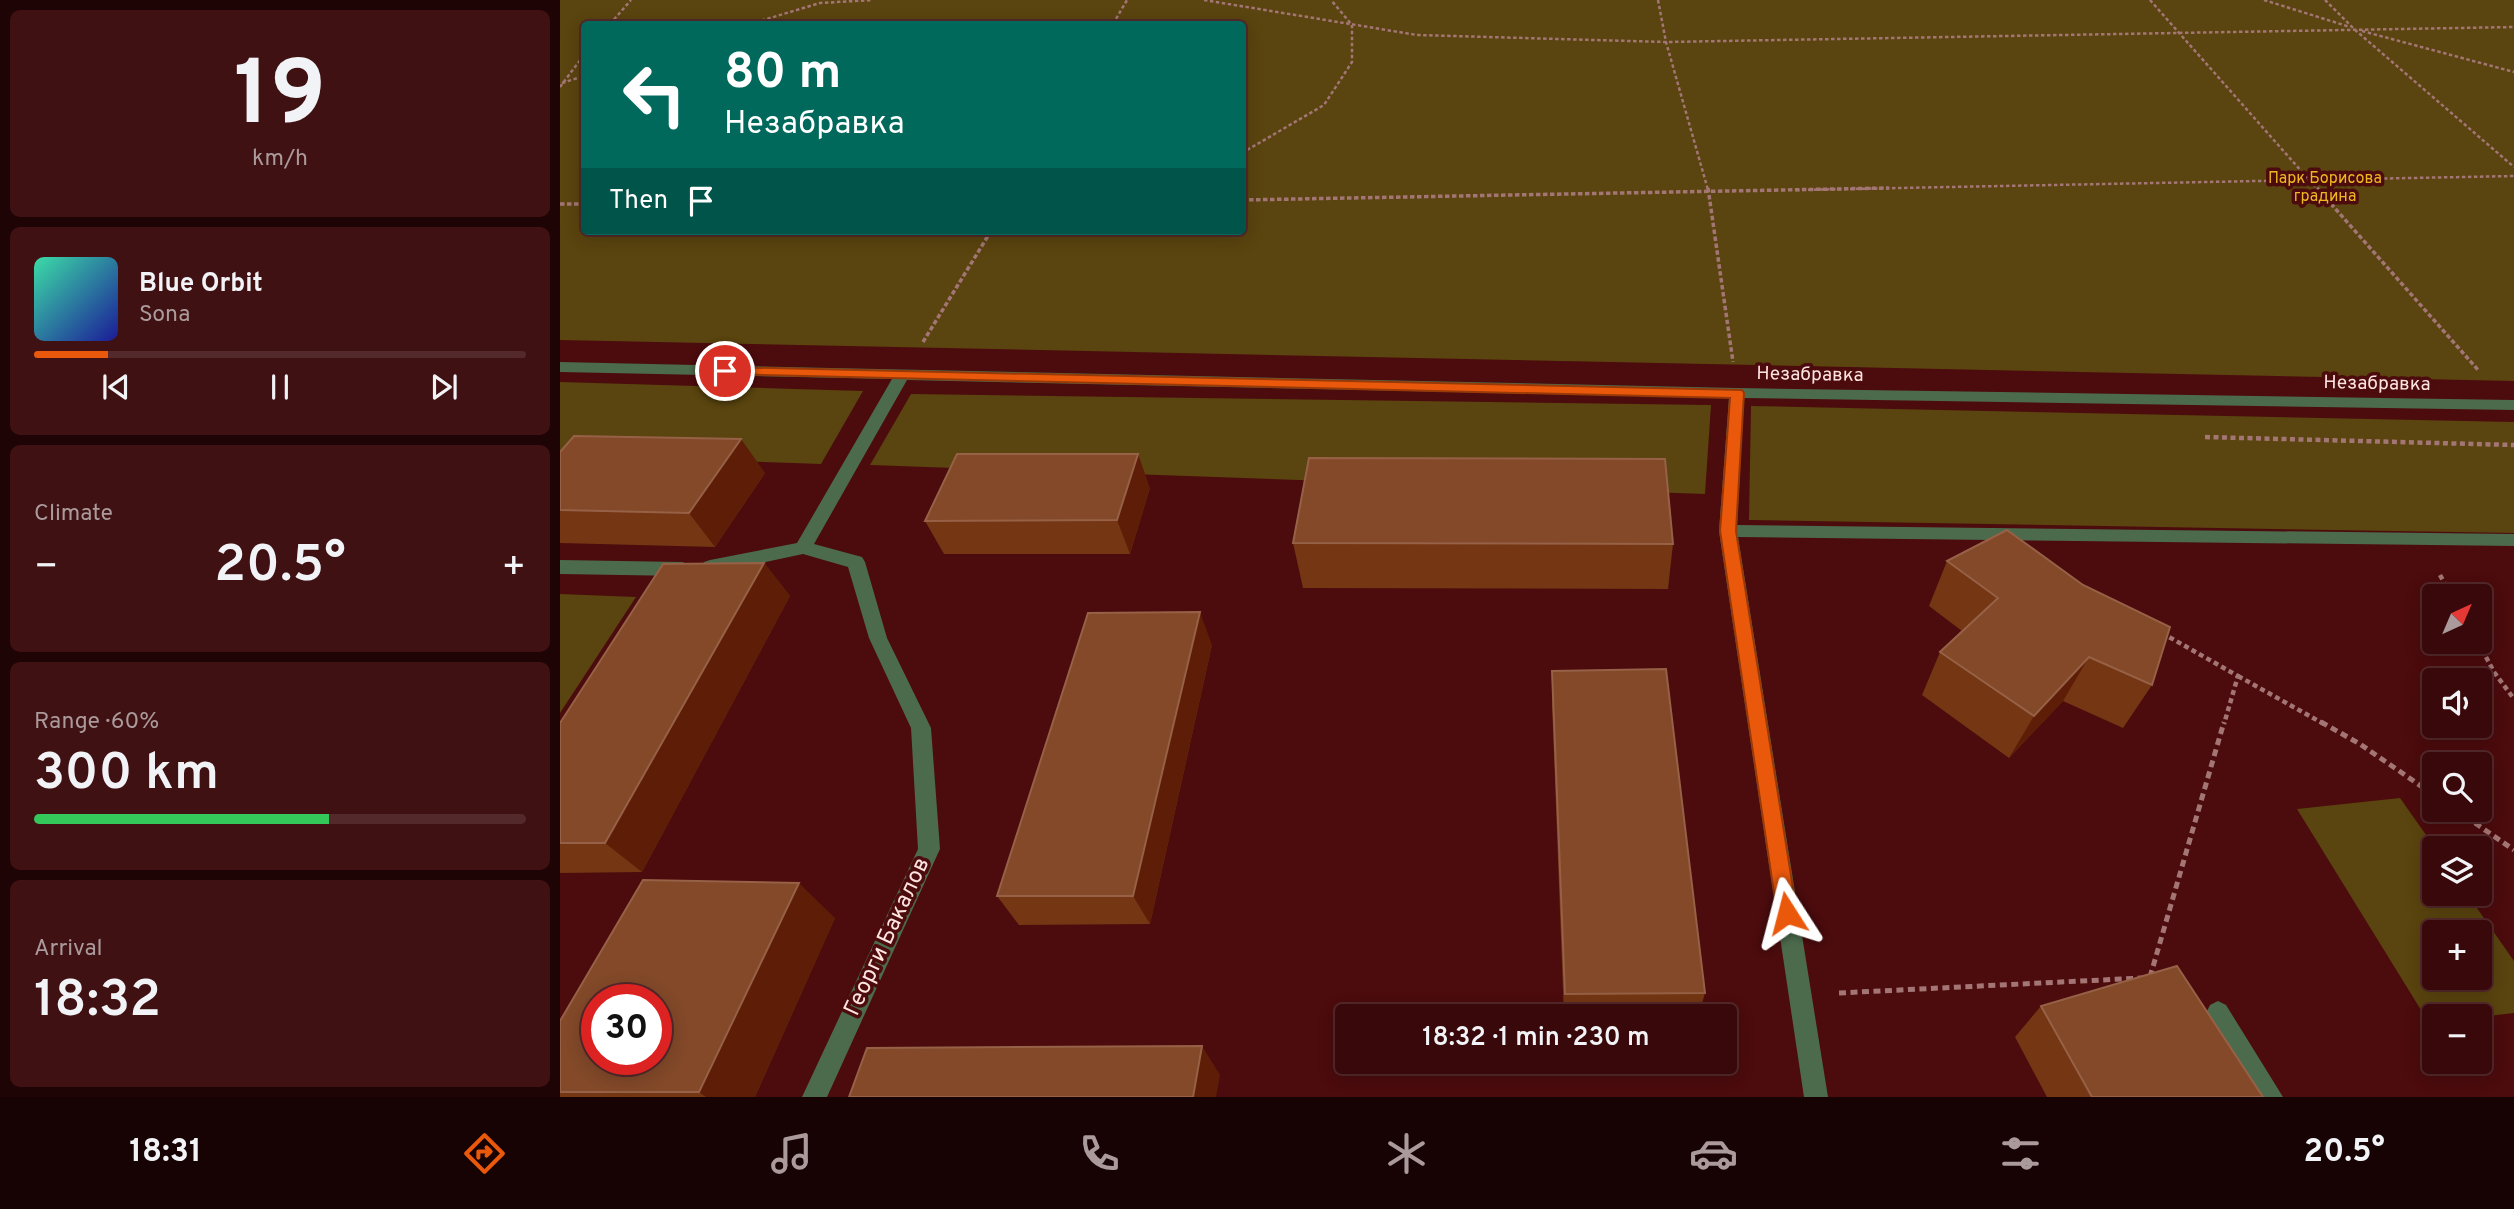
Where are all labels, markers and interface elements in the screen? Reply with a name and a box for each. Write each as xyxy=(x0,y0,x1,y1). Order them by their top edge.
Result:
text: 19 xyxy=(234,42,326,157)
text: 80 m xyxy=(724,44,841,106)
icon: left xyxy=(609,49,700,140)
text: Незабравка xyxy=(724,105,904,145)
text: km/h xyxy=(252,145,308,174)
park label: Парк Борисова градина xyxy=(2268,169,2382,207)
icon: arrive xyxy=(682,182,720,220)
text: Then xyxy=(609,185,668,218)
text: Blue Orbit xyxy=(139,268,263,301)
text: Sona xyxy=(139,301,190,330)
pin xyxy=(695,341,755,401)
icon: arrive xyxy=(706,352,744,390)
street label: Незабравка xyxy=(1756,362,1864,388)
icon: previous xyxy=(97,368,135,406)
icon: pause xyxy=(261,368,299,406)
icon: next xyxy=(425,368,463,406)
street label: Незабравка xyxy=(2323,371,2431,397)
text: Climate xyxy=(34,500,113,529)
text: 20.5° xyxy=(214,534,346,600)
text: − xyxy=(34,544,59,593)
text: + xyxy=(501,544,526,593)
north arrow xyxy=(2422,584,2492,654)
map controls xyxy=(2422,584,2492,1074)
button: sound xyxy=(2422,668,2492,738)
text: Range · 60% xyxy=(34,708,159,737)
text: 300 km xyxy=(34,742,219,808)
button: search xyxy=(2422,752,2492,822)
button: layers xyxy=(2422,836,2492,906)
street label: Георги Бакалов xyxy=(839,853,937,1021)
position arrow xyxy=(1750,876,1824,950)
button: + xyxy=(2422,920,2492,990)
text: Arrival xyxy=(34,935,103,964)
text: 18:32 xyxy=(34,969,161,1035)
speed limit sign: 30 xyxy=(581,984,672,1075)
button: − xyxy=(2422,1004,2492,1074)
text: 18:32 · 1 min · 230 m xyxy=(1422,1022,1650,1055)
icon: directions xyxy=(460,1129,509,1178)
icon: music xyxy=(767,1129,816,1178)
icon: phone xyxy=(1075,1129,1124,1178)
icon: climate xyxy=(1382,1129,1431,1178)
icon: car xyxy=(1689,1129,1738,1178)
icon: filters xyxy=(1996,1129,2045,1178)
text: 18:31 xyxy=(129,1133,202,1173)
text: 20.5° xyxy=(2304,1133,2385,1173)

